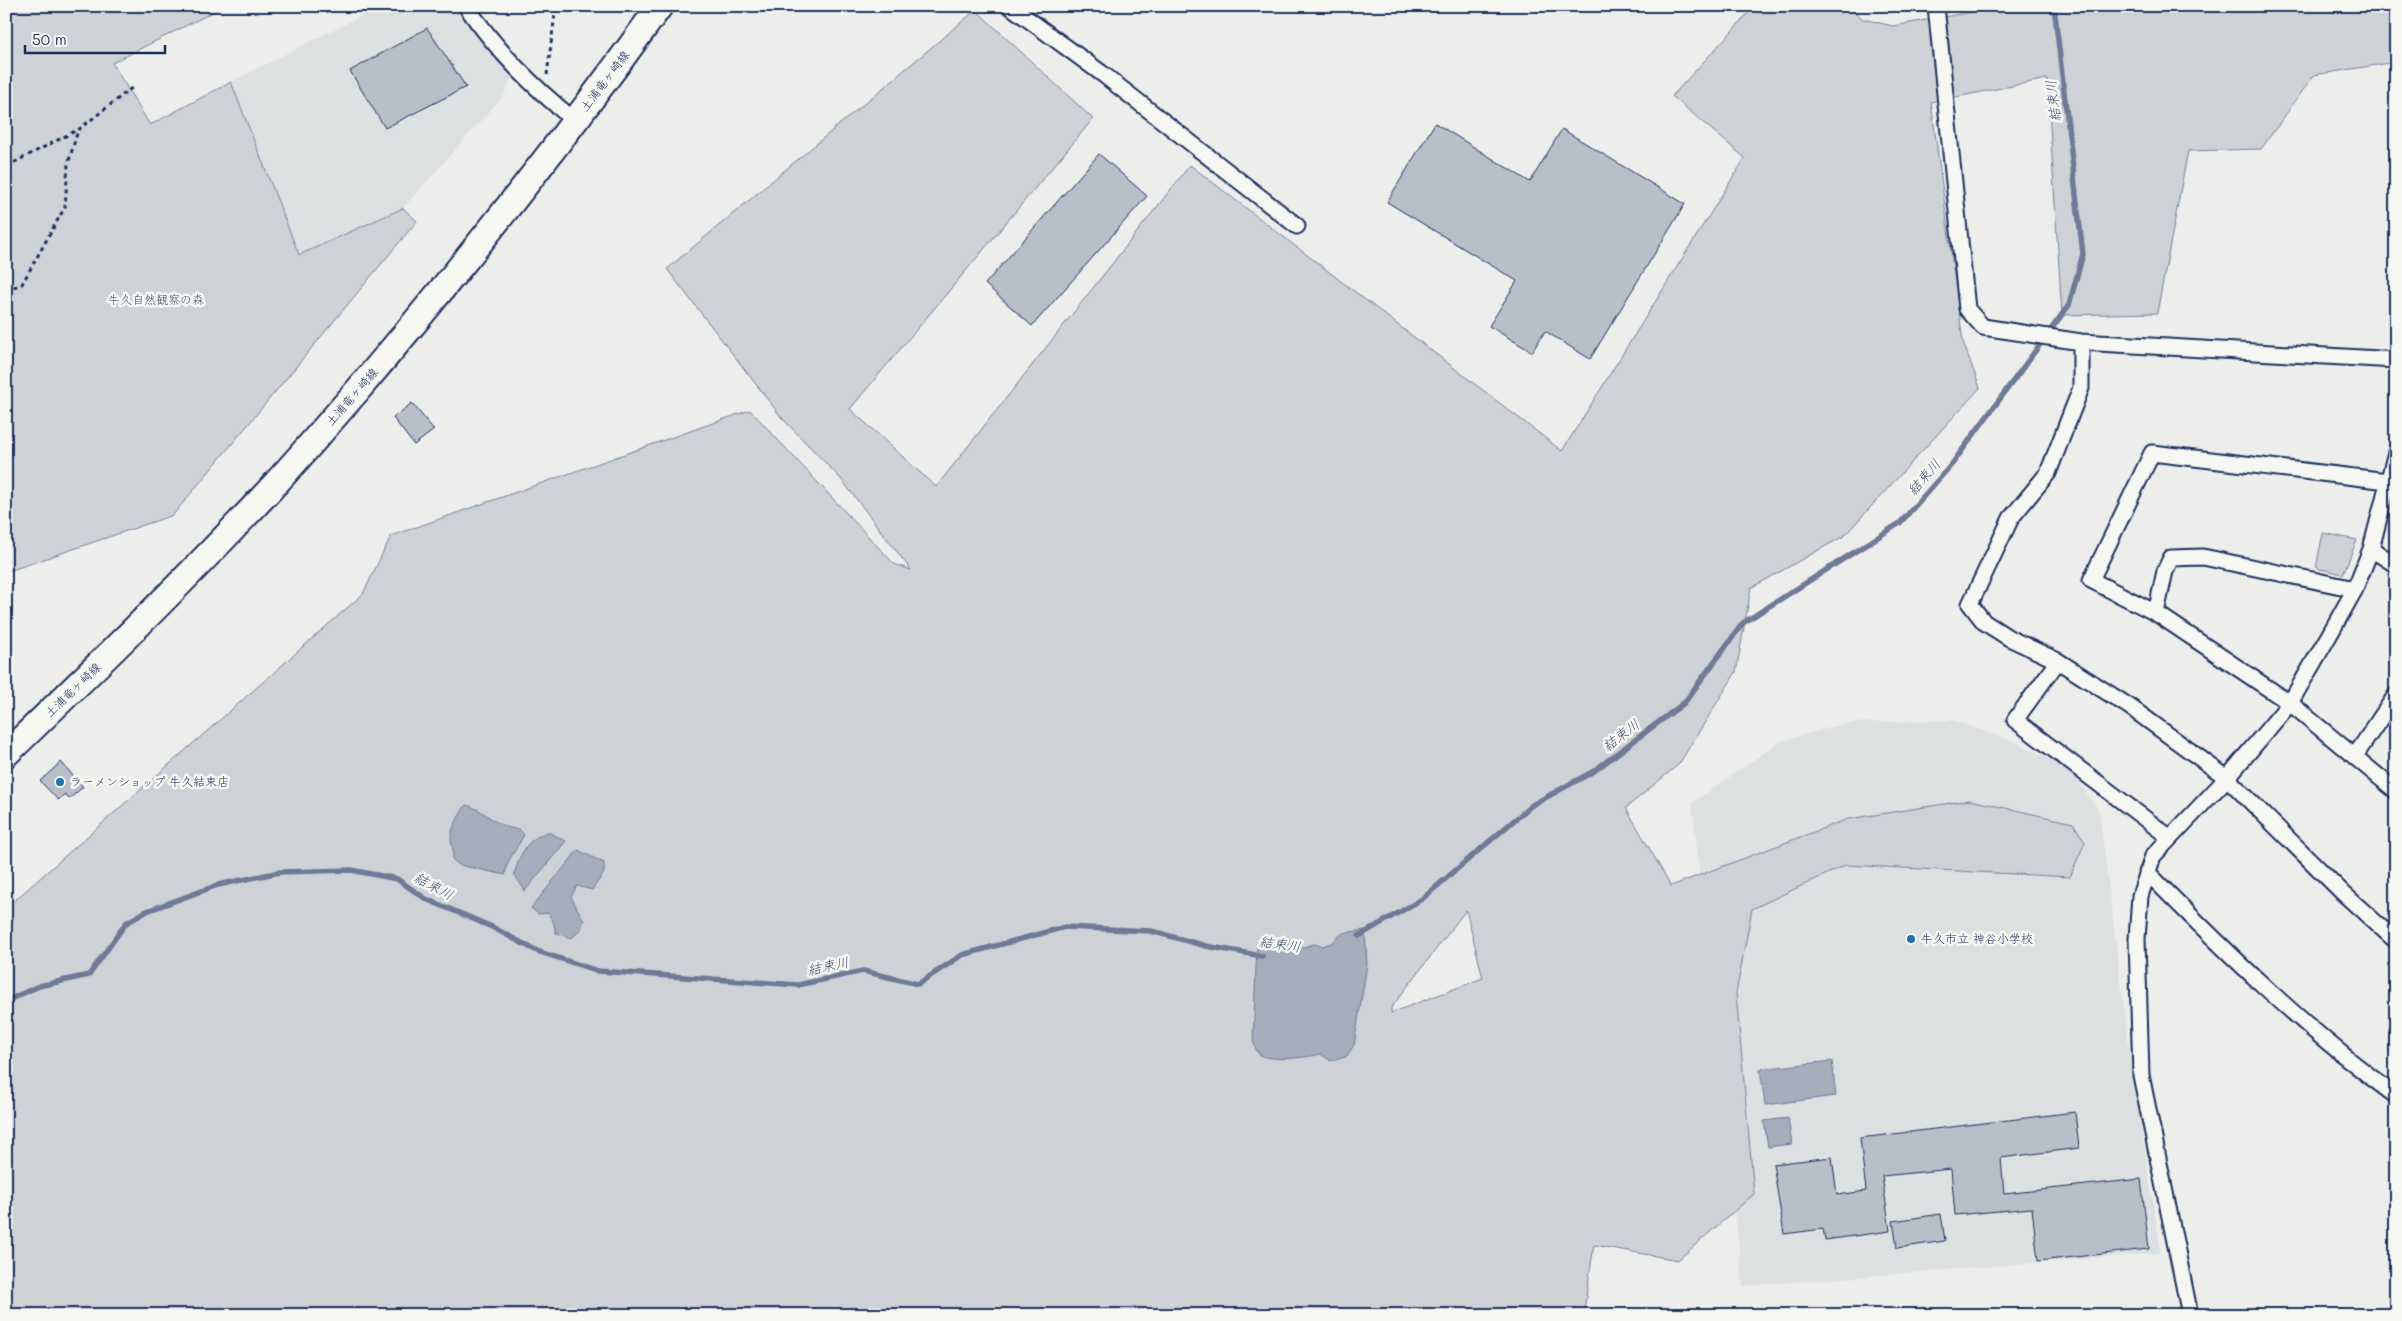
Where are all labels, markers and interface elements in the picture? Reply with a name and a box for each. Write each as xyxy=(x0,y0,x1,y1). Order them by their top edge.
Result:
scale bar xyxy=(25,22,165,54)
text: 50 m xyxy=(32,29,67,49)
street label: 土浦竜ヶ崎線 xyxy=(576,47,632,114)
water label: 結束川 xyxy=(2041,79,2064,123)
park label: 牛久自然観察の森 xyxy=(108,291,204,307)
street label: 土浦竜ヶ崎線 xyxy=(322,364,381,429)
water label: 結束川 xyxy=(1903,455,1945,499)
street label: 土浦竜ヶ崎線 xyxy=(41,659,104,720)
water label: 結束川 xyxy=(1598,714,1643,755)
place label: ラーメンショップ 牛久結束店 xyxy=(70,773,229,789)
marker: ラーメンショップ 牛久結束店 xyxy=(54,776,66,788)
water label: 結束川 xyxy=(411,867,457,904)
place label: 牛久市立 神谷小学校 xyxy=(1921,930,2033,946)
water label: 結束川 xyxy=(1258,931,1302,956)
marker: 牛久市立 神谷小学校 xyxy=(1905,933,1917,945)
water label: 結束川 xyxy=(805,952,850,979)

